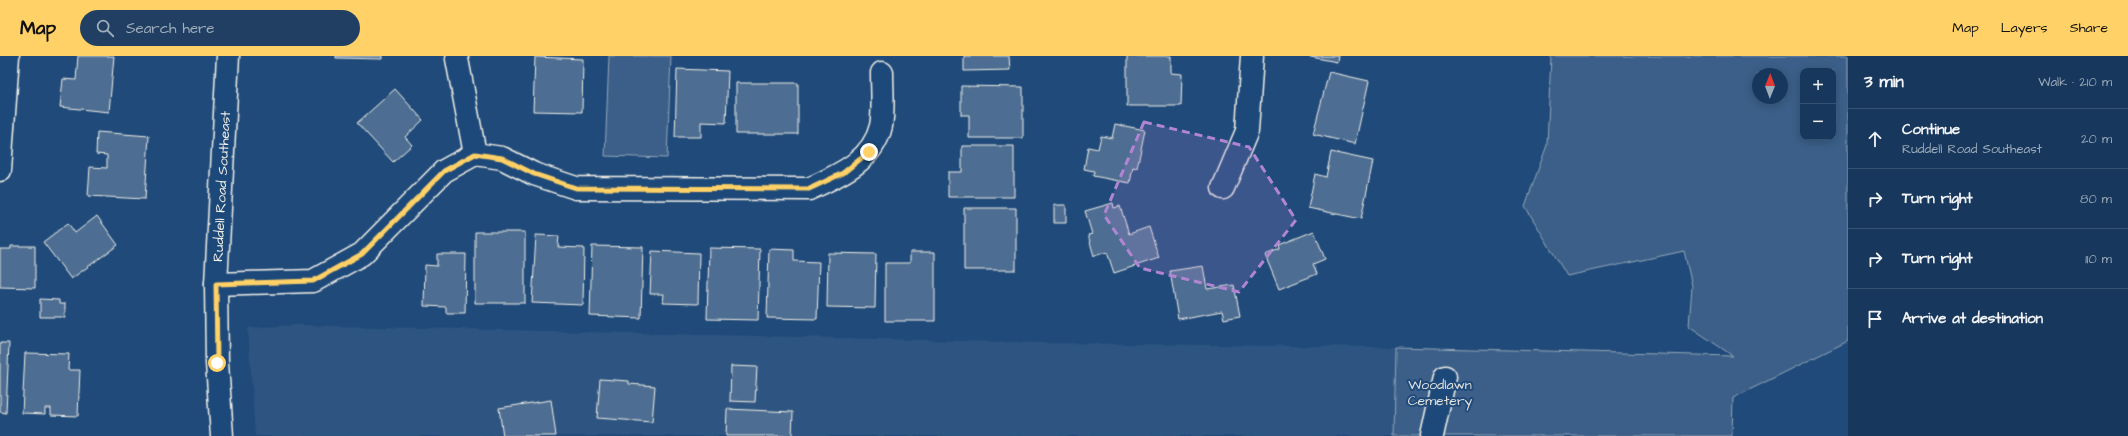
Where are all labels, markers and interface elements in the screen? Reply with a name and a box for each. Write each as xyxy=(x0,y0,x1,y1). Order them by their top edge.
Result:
search box xyxy=(80,10,360,46)
text: Map xyxy=(20,15,56,42)
icon: search xyxy=(94,17,116,39)
text: Search here xyxy=(126,18,215,39)
text: Map xyxy=(1952,18,1979,38)
text: Layers xyxy=(2001,18,2048,38)
text: Share xyxy=(2070,18,2108,38)
north arrow xyxy=(1752,68,1788,104)
map controls xyxy=(1800,68,1836,140)
button: + xyxy=(1800,68,1836,104)
text: 3 min xyxy=(1864,70,1904,94)
text: Walk · 210 m xyxy=(2038,73,2112,91)
button: − xyxy=(1800,104,1836,140)
street label: Ruddell Road Southeast xyxy=(208,110,236,262)
text: Continue xyxy=(1902,119,1960,140)
icon: ahead xyxy=(1864,128,1886,150)
text: 20 m xyxy=(2081,130,2112,148)
text: Ruddell Road Southeast xyxy=(1902,140,2042,158)
route end xyxy=(860,143,878,161)
icon: right xyxy=(1864,188,1886,210)
text: Turn right xyxy=(1902,188,1973,209)
text: 80 m xyxy=(2080,190,2112,208)
icon: right xyxy=(1864,248,1886,270)
text: Turn right xyxy=(1902,248,1973,269)
text: 110 m xyxy=(2085,250,2112,268)
icon: arrive xyxy=(1864,308,1886,330)
text: Arrive at destination xyxy=(1902,308,2043,329)
route start xyxy=(208,354,226,372)
park label: Woodlawn Cemetery xyxy=(1408,375,1473,411)

